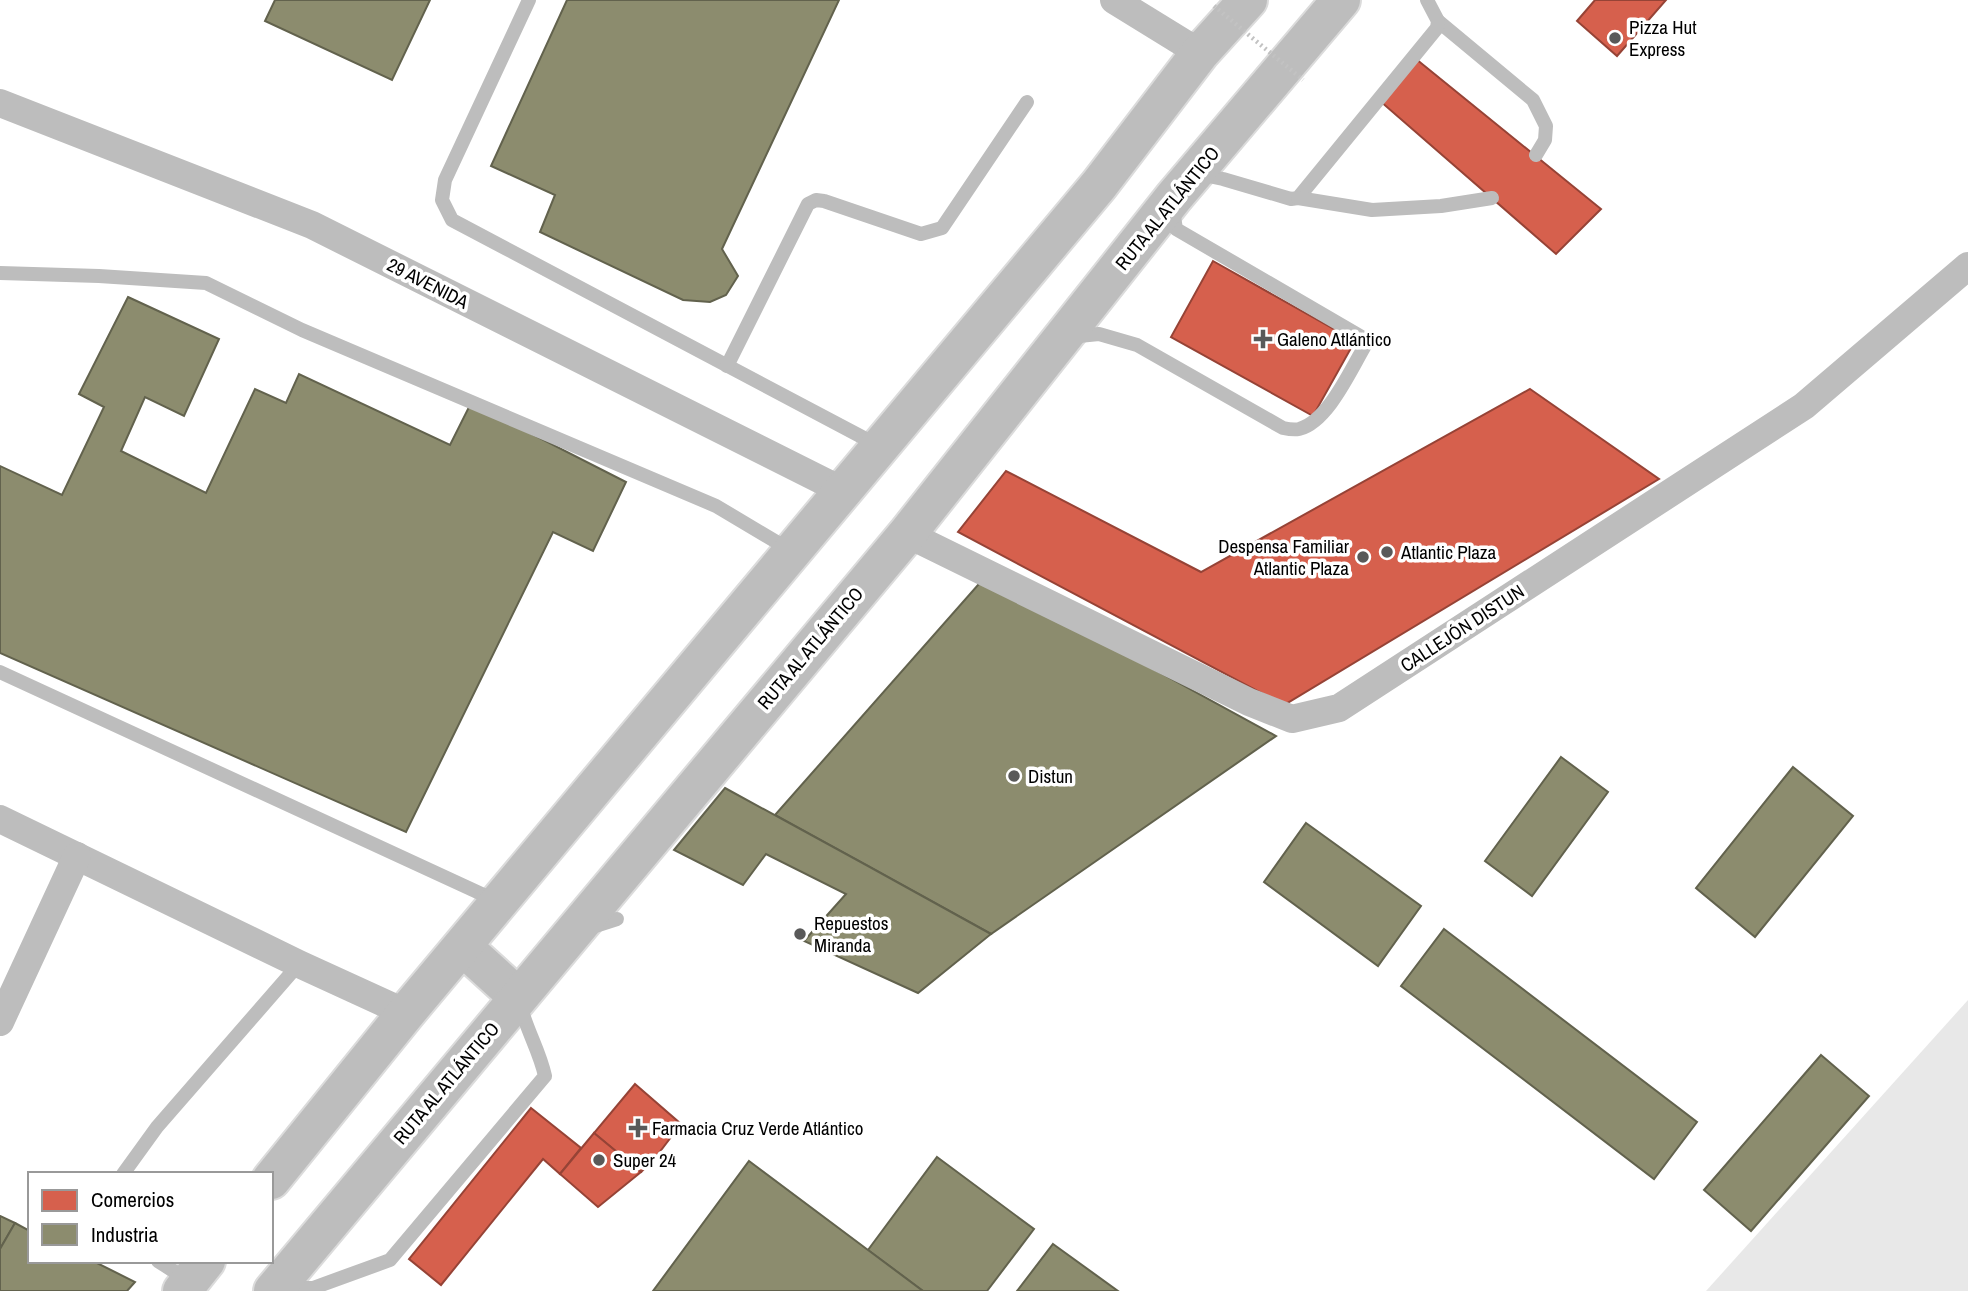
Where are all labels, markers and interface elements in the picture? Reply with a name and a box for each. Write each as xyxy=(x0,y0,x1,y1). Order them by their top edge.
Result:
place label: Pizza Hut Express xyxy=(1629,14,1697,62)
marker: Pizza Hut Express xyxy=(1607,30,1623,46)
street label: RUTA AL ATLÁNTICO xyxy=(1109,141,1225,275)
street label: 29 AVENIDA xyxy=(383,251,474,315)
place label: Galeno Atlántico xyxy=(1277,326,1391,352)
marker: Galeno Atlántico xyxy=(1255,331,1271,347)
place label: Despensa Familiar Atlantic Plaza xyxy=(1218,533,1350,581)
place label: Atlantic Plaza xyxy=(1400,539,1497,565)
marker: Atlantic Plaza xyxy=(1379,544,1395,560)
marker: Despensa Familiar Atlantic Plaza xyxy=(1355,549,1371,565)
street label: CALLEJÓN DISTUN xyxy=(1395,578,1529,678)
street label: RUTA AL ATLÁNTICO xyxy=(751,581,869,715)
place label: Distun xyxy=(1028,763,1073,789)
marker: Distun xyxy=(1006,768,1022,784)
place label: Repuestos Miranda xyxy=(814,910,889,958)
marker: Repuestos Miranda xyxy=(792,926,808,942)
street label: RUTA AL ATLÁNTICO xyxy=(387,1016,505,1150)
place label: Farmacia Cruz Verde Atlántico xyxy=(652,1115,863,1141)
marker: Farmacia Cruz Verde Atlántico xyxy=(630,1120,646,1136)
place label: Super 24 xyxy=(613,1147,677,1173)
marker: Super 24 xyxy=(591,1152,607,1168)
legend xyxy=(28,1172,273,1263)
text: Comercios xyxy=(91,1185,174,1214)
text: Industria xyxy=(91,1220,158,1249)

